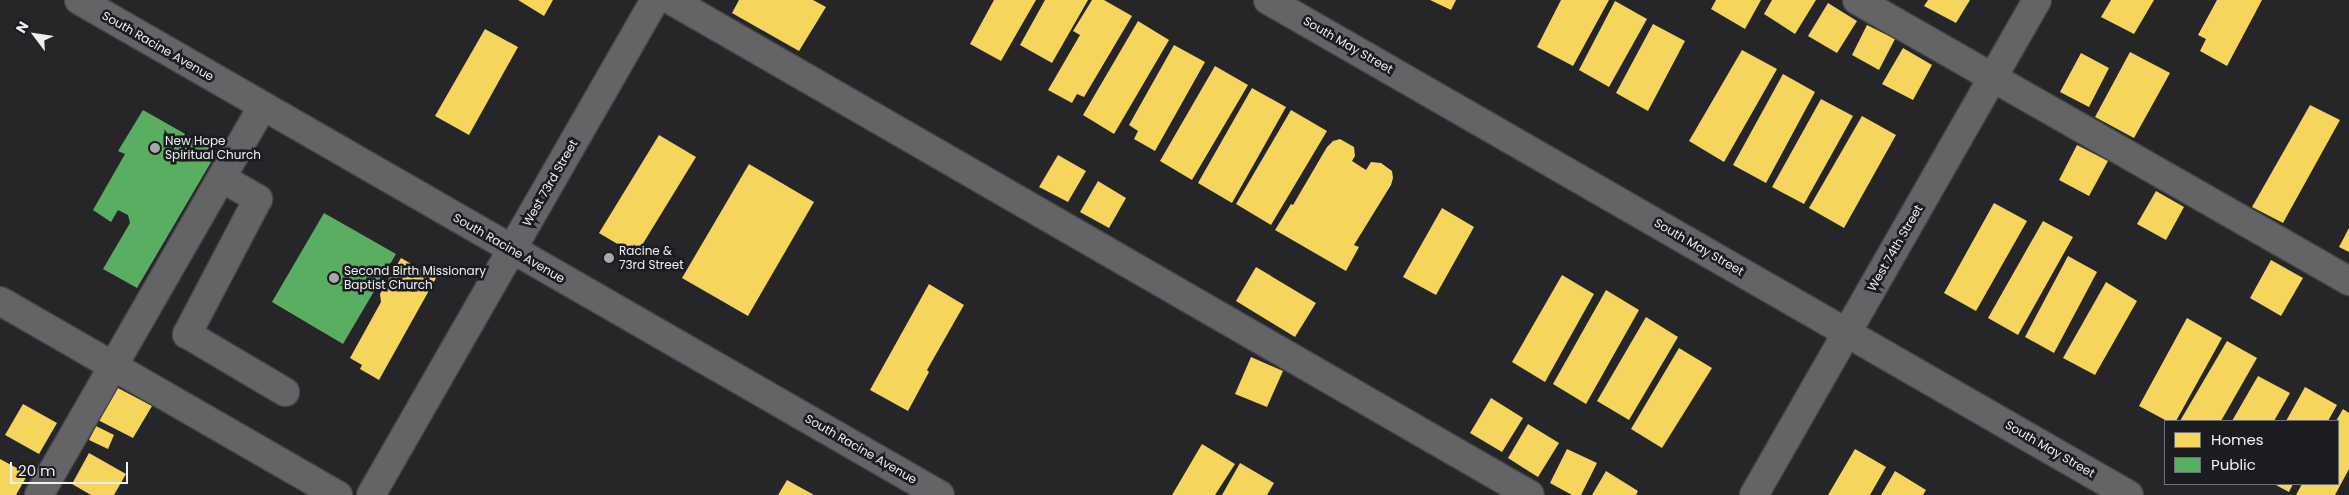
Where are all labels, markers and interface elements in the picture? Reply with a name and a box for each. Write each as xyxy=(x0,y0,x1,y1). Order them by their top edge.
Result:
street label: South Racine Avenue xyxy=(100,8,216,84)
north arrow xyxy=(10,10,60,60)
street label: South May Street xyxy=(1301,13,1395,77)
text: N xyxy=(11,18,33,37)
place label: New Hope Spiritual Church xyxy=(165,134,261,162)
street label: West 73rd Street xyxy=(519,137,581,229)
marker: New Hope Spiritual Church xyxy=(149,142,161,154)
street label: West 74th Street xyxy=(1864,202,1926,294)
street label: South Racine Avenue xyxy=(451,210,567,286)
street label: South May Street xyxy=(1652,215,1746,279)
place label: Racine & 73rd Street xyxy=(619,244,684,272)
marker: Racine & 73rd Street xyxy=(603,252,615,264)
place label: Second Birth Missionary Baptist Church xyxy=(344,264,486,292)
marker: Second Birth Missionary Baptist Church xyxy=(328,272,340,284)
street label: South Racine Avenue xyxy=(803,411,919,487)
street label: South May Street xyxy=(2003,417,2097,481)
legend xyxy=(2164,420,2339,485)
text: Homes xyxy=(2211,429,2264,450)
scale bar xyxy=(12,452,130,484)
text: Public xyxy=(2211,454,2256,475)
text: 20 m xyxy=(18,460,56,481)

